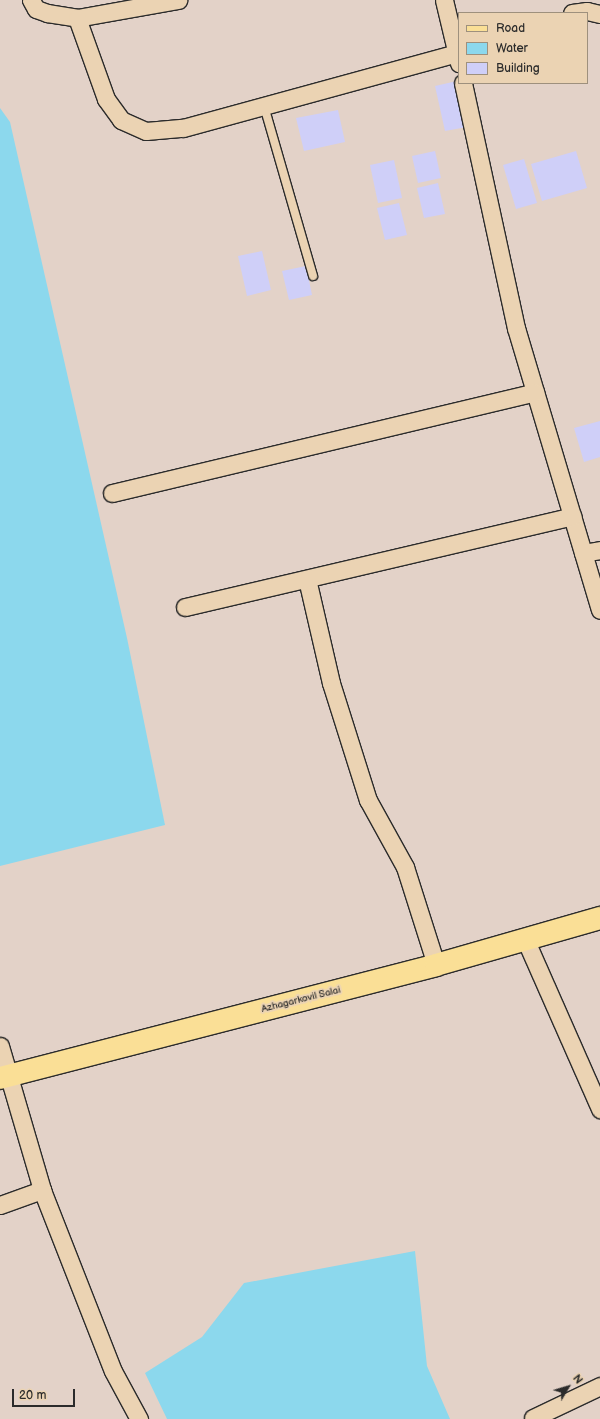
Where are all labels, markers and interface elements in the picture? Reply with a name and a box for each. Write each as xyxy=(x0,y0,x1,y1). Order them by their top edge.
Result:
legend xyxy=(458,12,588,84)
text: Road xyxy=(496,21,525,36)
text: Water xyxy=(496,41,528,56)
text: Building xyxy=(496,61,540,76)
street label: Azhagarkovil Salai xyxy=(260,984,342,1016)
north arrow xyxy=(548,1367,588,1407)
text: N xyxy=(570,1372,586,1387)
scale bar xyxy=(14,1381,77,1407)
text: 20 m xyxy=(19,1388,46,1403)

